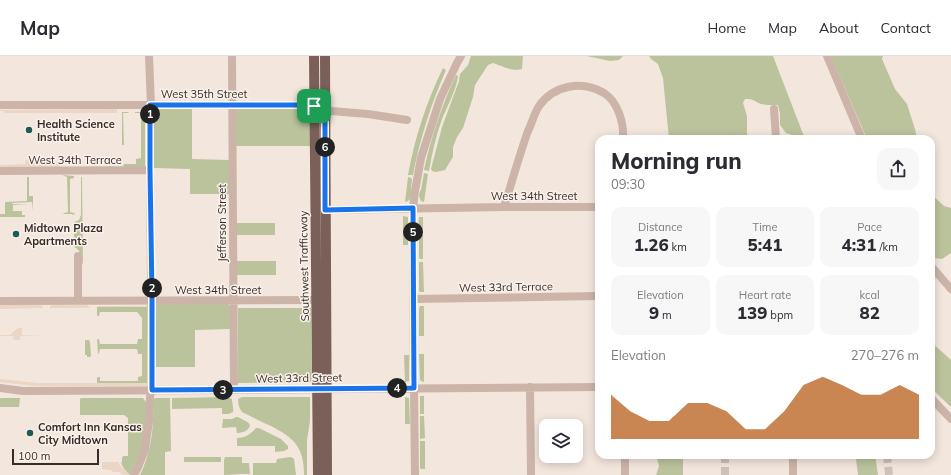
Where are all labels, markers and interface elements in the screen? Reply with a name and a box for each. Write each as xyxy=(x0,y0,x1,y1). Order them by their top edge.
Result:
text: Map xyxy=(20,16,60,40)
text: Home xyxy=(707,19,746,37)
text: Map xyxy=(768,19,797,37)
text: About xyxy=(819,19,859,37)
text: Contact xyxy=(881,19,931,37)
street label: West 35th Street xyxy=(161,87,247,101)
pin xyxy=(297,89,331,123)
icon: arrive xyxy=(303,95,325,117)
pin: 1 xyxy=(140,104,160,124)
text: 1 xyxy=(147,107,153,121)
place label: Health Science Institute xyxy=(37,117,115,144)
marker: Health Science Institute xyxy=(24,125,34,135)
pin: 6 xyxy=(315,137,335,157)
text: 6 xyxy=(322,140,328,154)
text: Morning run xyxy=(611,147,742,175)
button: share xyxy=(877,148,919,190)
street label: West 34th Terrace xyxy=(28,153,122,167)
text: 09:30 xyxy=(611,176,645,192)
street label: Jefferson Street xyxy=(215,184,229,262)
street label: West 34th Street xyxy=(491,189,577,203)
street label: Southwest Trafficway xyxy=(296,210,312,322)
text: Distance xyxy=(638,220,683,234)
text: Time xyxy=(753,220,777,234)
text: Pace xyxy=(857,220,882,234)
place label: Midtown Plaza Apartments xyxy=(24,221,103,248)
pin: 5 xyxy=(403,222,423,242)
text: 5 xyxy=(410,225,416,239)
marker: Midtown Plaza Apartments xyxy=(11,229,21,239)
text: 1.26 xyxy=(634,234,669,255)
text: 5:41 xyxy=(747,234,783,255)
text: 4:31 xyxy=(841,234,877,255)
text: km xyxy=(669,240,687,254)
text: /km xyxy=(877,240,898,254)
pin: 2 xyxy=(142,278,162,298)
street label: West 33rd Terrace xyxy=(459,279,553,295)
text: 2 xyxy=(149,281,155,295)
street label: West 34th Street xyxy=(175,283,261,297)
text: Elevation xyxy=(637,288,684,302)
text: Heart rate xyxy=(739,288,791,302)
text: kcal xyxy=(860,288,880,302)
text: 9 xyxy=(649,302,659,323)
text: 139 xyxy=(737,302,767,323)
text: 82 xyxy=(859,302,880,323)
text: m xyxy=(659,308,672,322)
text: bpm xyxy=(767,308,793,322)
text: Elevation xyxy=(611,347,666,363)
text: 270–276 m xyxy=(851,347,919,363)
street label: West 33rd Street xyxy=(256,370,343,386)
pin: 4 xyxy=(387,378,407,398)
pin: 3 xyxy=(213,380,233,400)
text: 4 xyxy=(394,381,400,395)
text: 3 xyxy=(220,383,226,397)
map controls xyxy=(539,419,583,463)
button: layers xyxy=(539,419,583,463)
place label: Comfort Inn Kansas City Midtown xyxy=(38,420,142,447)
marker: Comfort Inn Kansas City Midtown xyxy=(25,428,35,438)
scale bar xyxy=(12,447,99,466)
text: 100 m xyxy=(18,449,50,463)

